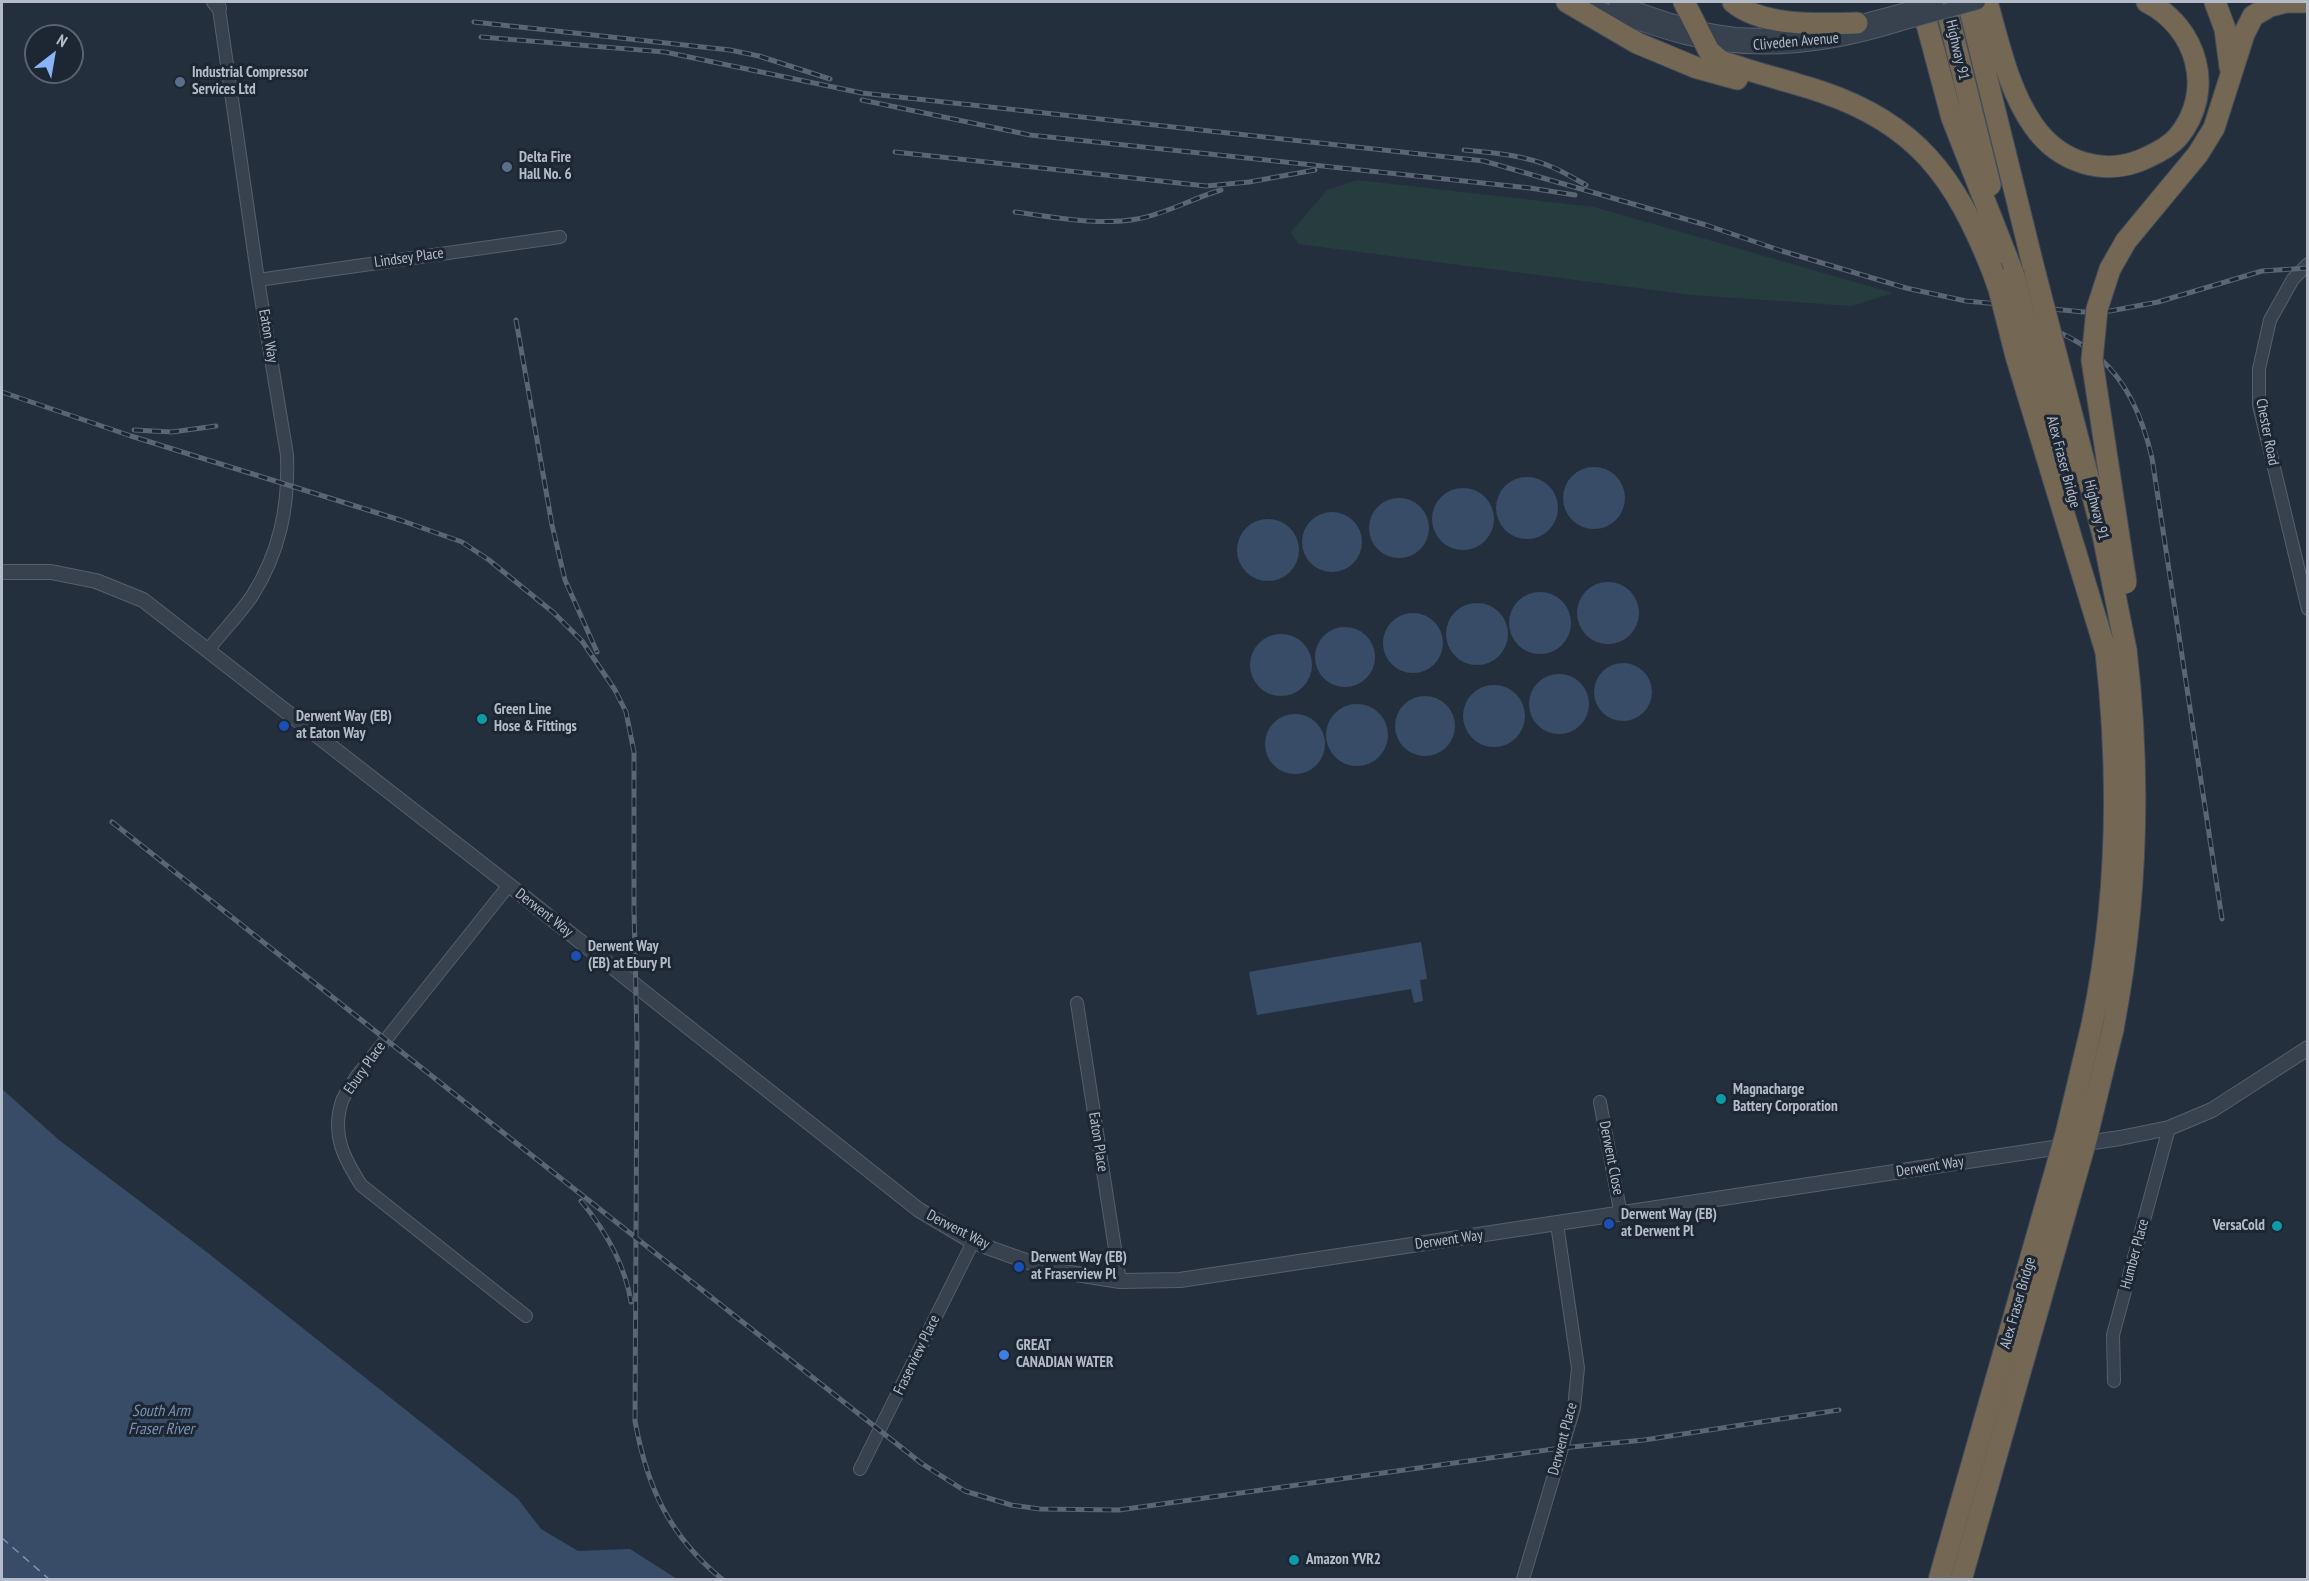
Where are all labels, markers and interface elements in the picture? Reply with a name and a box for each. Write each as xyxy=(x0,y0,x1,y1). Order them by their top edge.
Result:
street label: Highway 91 xyxy=(1941,18,1973,82)
north arrow xyxy=(24,24,84,84)
text: N xyxy=(53,29,71,51)
street label: Cliveden Avenue xyxy=(1752,29,1840,55)
place label: Industrial Compressor Services Ltd xyxy=(192,64,308,99)
marker: Industrial Compressor Services Ltd xyxy=(173,75,187,89)
place label: Delta Fire Hall No. 6 xyxy=(519,149,572,184)
marker: Delta Fire Hall No. 6 xyxy=(500,160,514,174)
street label: Lindsey Place xyxy=(373,244,445,272)
street label: Eaton Way xyxy=(254,308,282,364)
street label: Chester Road xyxy=(2252,397,2282,467)
street label: Alex Fraser Bridge xyxy=(2042,414,2084,510)
street label: Highway 91 xyxy=(2080,478,2112,542)
place label: Green Line Hose & Fittings xyxy=(494,701,577,736)
place label: Derwent Way (EB) at Eaton Way xyxy=(296,708,392,743)
marker: Green Line Hose & Fittings xyxy=(475,712,489,726)
marker: Derwent Way (EB) at Eaton Way xyxy=(277,719,291,733)
street label: Derwent Way xyxy=(512,885,576,941)
place label: Derwent Way (EB) at Ebury Pl xyxy=(588,938,671,973)
marker: Derwent Way (EB) at Ebury Pl xyxy=(569,949,583,963)
street label: Ebury Place xyxy=(340,1038,390,1098)
place label: Magnacharge Battery Corporation xyxy=(1733,1081,1838,1116)
marker: Magnacharge Battery Corporation xyxy=(1714,1092,1728,1106)
street label: Eaton Place xyxy=(1084,1111,1112,1173)
street label: Derwent Close xyxy=(1595,1119,1627,1197)
street label: Derwent Way xyxy=(1895,1153,1965,1181)
place label: Derwent Way (EB) at Derwent Pl xyxy=(1621,1206,1717,1241)
street label: Derwent Way xyxy=(924,1207,992,1253)
marker: Derwent Way (EB) at Derwent Pl xyxy=(1602,1217,1616,1231)
street label: Humber Place xyxy=(2117,1217,2153,1291)
place label: VersaCold xyxy=(2213,1217,2265,1235)
marker: VersaCold xyxy=(2270,1219,2284,1233)
street label: Derwent Way xyxy=(1414,1226,1484,1254)
place label: Derwent Way (EB) at Fraserview Pl xyxy=(1031,1249,1127,1284)
street label: Alex Fraser Bridge xyxy=(1996,1255,2040,1351)
marker: Derwent Way (EB) at Fraserview Pl xyxy=(1012,1260,1026,1274)
street label: Fraserview Place xyxy=(890,1312,944,1398)
place label: GREAT CANADIAN WATER xyxy=(1016,1337,1114,1372)
marker: GREAT CANADIAN WATER xyxy=(997,1348,1011,1362)
water label: South Arm Fraser River xyxy=(128,1401,194,1439)
street label: Derwent Place xyxy=(1545,1401,1581,1477)
place label: Amazon YVR2 xyxy=(1306,1551,1381,1569)
marker: Amazon YVR2 xyxy=(1287,1553,1301,1567)

